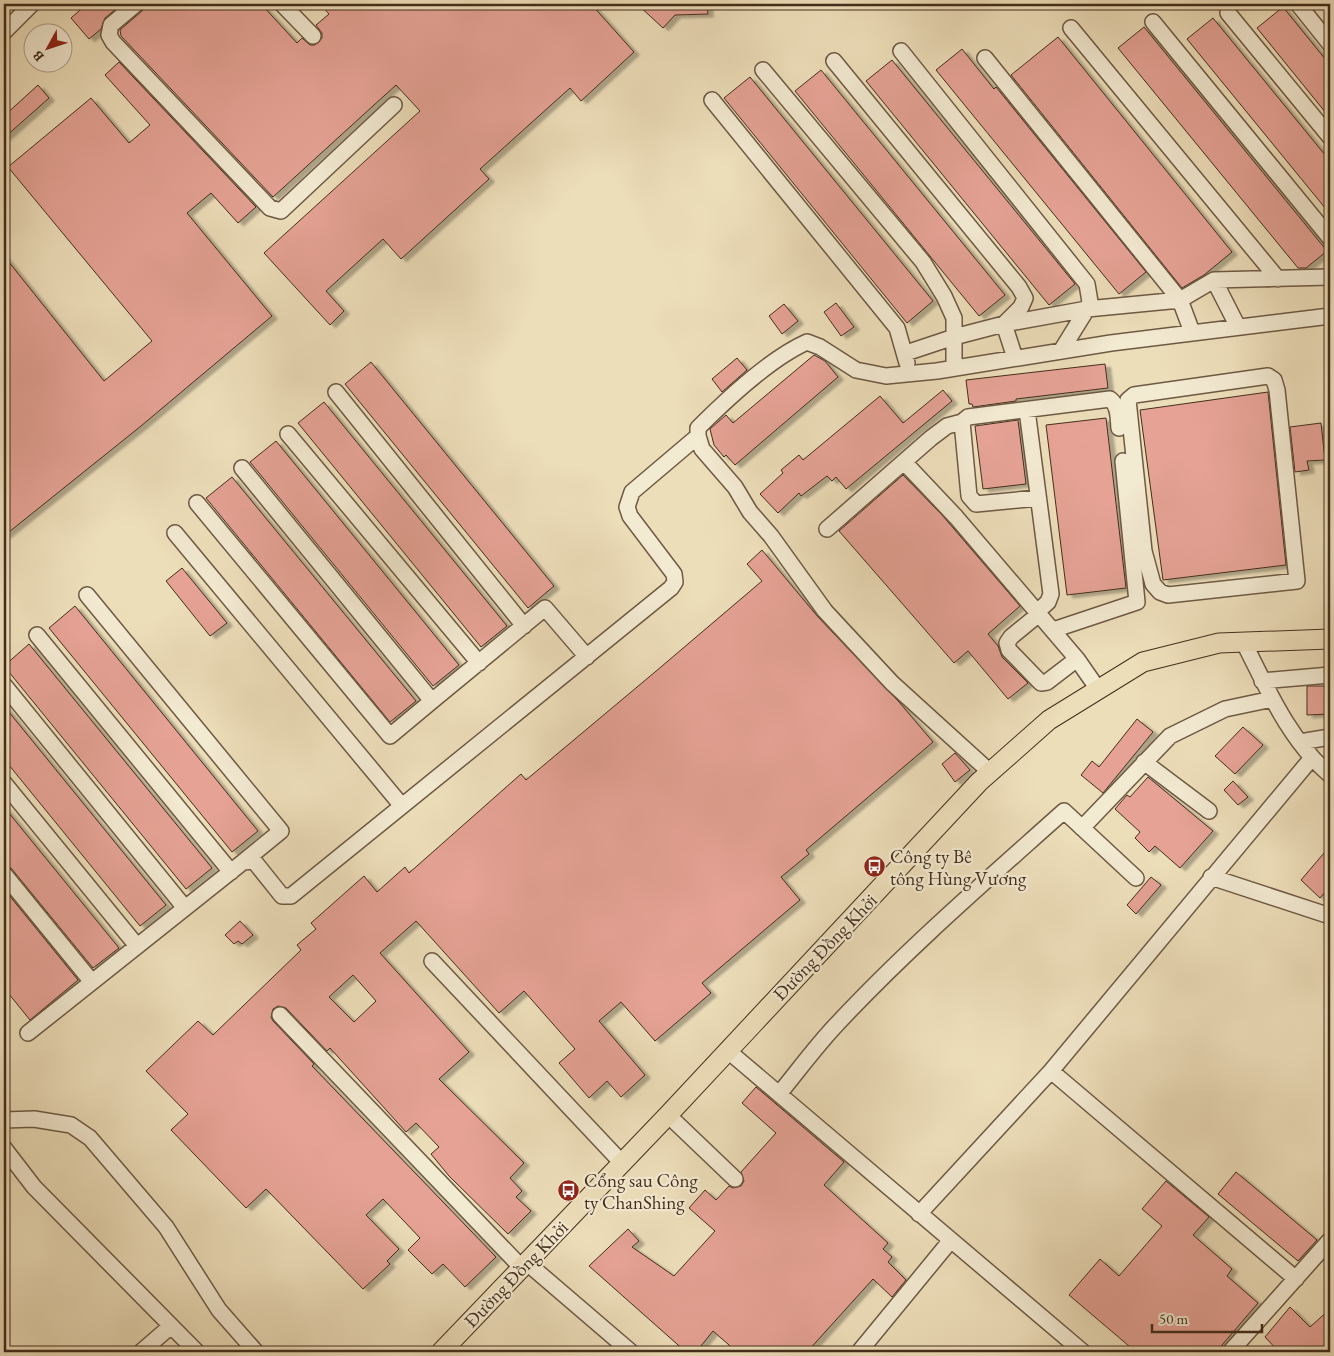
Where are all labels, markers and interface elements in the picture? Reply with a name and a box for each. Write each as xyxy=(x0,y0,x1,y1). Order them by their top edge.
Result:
north arrow xyxy=(22,22,72,72)
text: B xyxy=(28,47,48,65)
place label: Công ty Bê tông Hùng Vương xyxy=(890,844,1027,891)
bus stop icon: Công ty Bê tông Hùng Vương xyxy=(862,855,886,879)
street label: Đường Đồng Khởi xyxy=(768,888,883,1006)
place label: Cổng sau Công ty ChanShing xyxy=(584,1168,698,1215)
bus stop icon: Cổng sau Công ty ChanShing xyxy=(556,1179,580,1203)
street label: Đường Đồng Khởi xyxy=(459,1215,574,1333)
scale bar xyxy=(1152,1301,1262,1333)
text: 50 m xyxy=(1159,1309,1188,1328)

